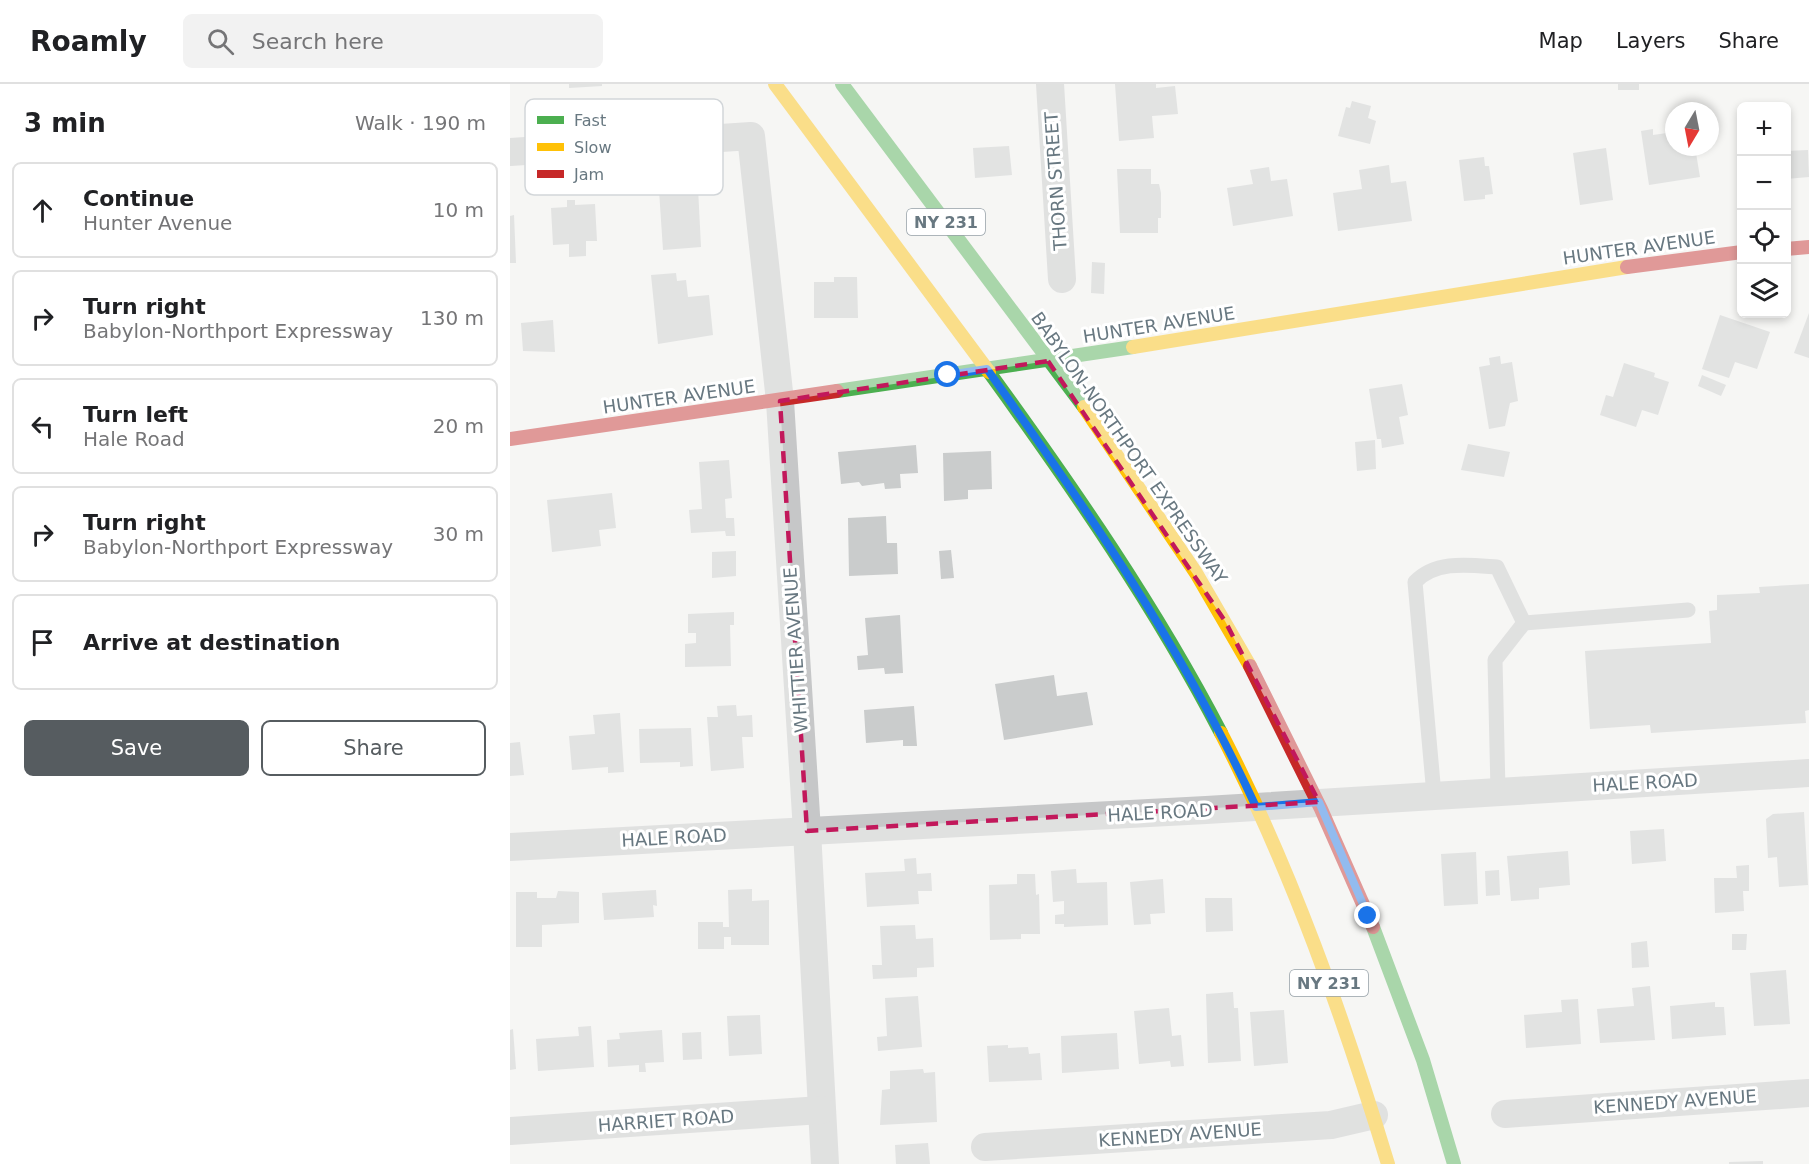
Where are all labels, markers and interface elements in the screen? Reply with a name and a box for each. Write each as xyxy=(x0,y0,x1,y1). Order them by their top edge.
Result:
search box xyxy=(183,14,603,68)
text: Roamly xyxy=(30,25,147,58)
icon: search xyxy=(204,25,237,58)
text: Search here xyxy=(252,29,384,54)
text: Map xyxy=(1539,29,1583,53)
text: Layers xyxy=(1616,29,1685,53)
text: Share xyxy=(1718,29,1779,53)
legend xyxy=(525,99,723,195)
north arrow xyxy=(1665,102,1719,156)
map controls xyxy=(1737,102,1791,318)
button: + xyxy=(1737,102,1791,156)
text: 3 min xyxy=(24,108,106,138)
street label: THORN STREET xyxy=(1040,110,1071,252)
text: Walk · 190 m xyxy=(355,111,486,135)
text: Fast xyxy=(574,111,606,130)
text: Slow xyxy=(574,138,611,157)
button: − xyxy=(1737,156,1791,210)
text: Jam xyxy=(573,165,604,184)
text: Continue xyxy=(83,186,194,211)
icon: ahead xyxy=(26,194,59,227)
text: 10 m xyxy=(433,198,484,222)
road number: NY 231 xyxy=(907,209,985,235)
button: locate xyxy=(1737,210,1791,264)
text: Hunter Avenue xyxy=(83,211,232,235)
street label: HUNTER AVENUE xyxy=(1561,226,1716,269)
button: layers xyxy=(1737,264,1791,318)
text: Turn right xyxy=(83,294,206,319)
icon: right xyxy=(26,302,59,335)
street label: HUNTER AVENUE xyxy=(1081,302,1236,347)
text: 130 m xyxy=(420,306,484,330)
street label: BABYLON-NORTHPORT EXPRESSWAY xyxy=(1027,308,1232,588)
text: Babylon-Northport Expressway xyxy=(83,319,393,343)
route start xyxy=(934,361,960,387)
street label: HUNTER AVENUE xyxy=(601,375,756,418)
text: Turn left xyxy=(83,402,188,427)
icon: left xyxy=(26,410,59,443)
text: 20 m xyxy=(433,414,484,438)
text: Hale Road xyxy=(83,427,185,451)
text: Turn right xyxy=(83,510,206,535)
icon: right xyxy=(26,518,59,551)
text: 30 m xyxy=(433,522,484,546)
text: Babylon-Northport Expressway xyxy=(83,535,393,559)
street label: WHITTIER AVENUE xyxy=(779,566,812,734)
icon: arrive xyxy=(26,626,59,659)
text: Arrive at destination xyxy=(83,630,340,655)
button: Save xyxy=(24,720,249,776)
button: Share xyxy=(261,720,486,776)
street label: HALE ROAD xyxy=(1592,769,1698,796)
street label: HALE ROAD xyxy=(1107,799,1213,826)
street label: HALE ROAD xyxy=(621,824,727,851)
route end xyxy=(1354,902,1380,928)
road number: NY 231 xyxy=(1290,970,1368,996)
street label: KENNEDY AVENUE xyxy=(1592,1085,1757,1118)
street label: HARRIET ROAD xyxy=(597,1105,735,1136)
street label: KENNEDY AVENUE xyxy=(1097,1118,1262,1151)

